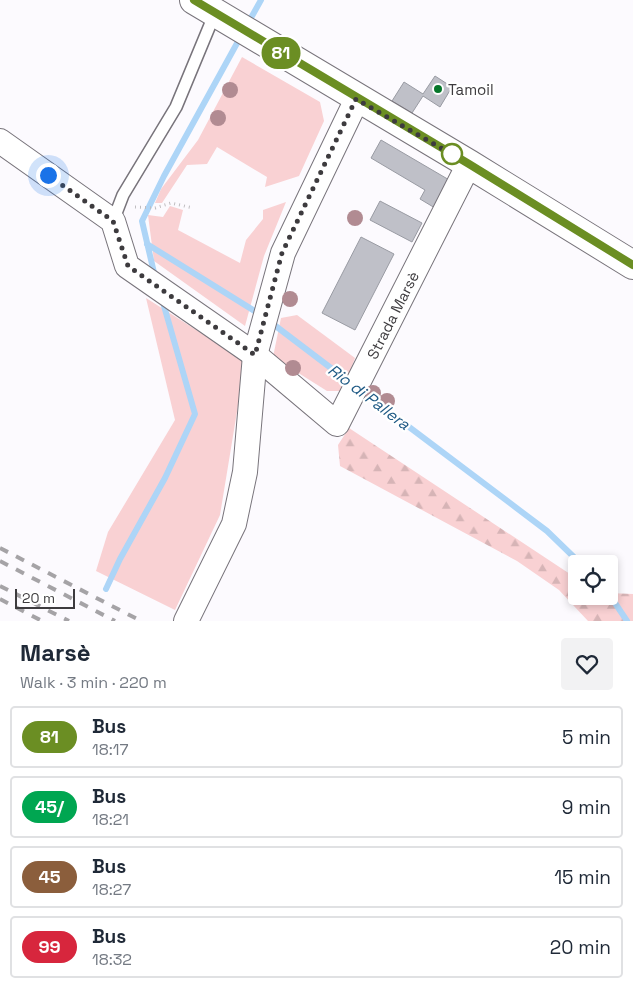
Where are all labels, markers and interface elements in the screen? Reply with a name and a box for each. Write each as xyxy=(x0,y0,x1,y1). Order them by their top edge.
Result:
line badge: 81 xyxy=(258,37,304,69)
text: 81 xyxy=(272,41,290,64)
place label: Tamoil xyxy=(448,80,494,99)
marker: Tamoil xyxy=(432,83,444,95)
unlabelled marker xyxy=(441,143,463,165)
your location xyxy=(36,163,61,188)
street label: Strada Marsè xyxy=(362,268,423,362)
water label: Rio di Pallera xyxy=(324,359,415,435)
map controls xyxy=(568,555,618,605)
button: locate xyxy=(568,555,618,605)
scale bar xyxy=(15,586,75,609)
text: 20 m xyxy=(22,589,55,607)
text: Marsè xyxy=(20,637,91,668)
button: heart xyxy=(561,638,613,690)
text: Walk · 3 min · 220 m xyxy=(20,672,167,693)
text: Bus xyxy=(92,714,126,739)
text: 81 xyxy=(40,725,59,748)
text: 5 min xyxy=(562,725,611,750)
text: 18:17 xyxy=(92,739,128,760)
text: Bus xyxy=(92,784,126,809)
text: 45/ xyxy=(35,795,64,818)
text: 9 min xyxy=(562,795,611,820)
text: 18:21 xyxy=(92,809,129,830)
text: Bus xyxy=(92,854,126,879)
text: 45 xyxy=(38,865,61,888)
text: 15 min xyxy=(554,865,611,890)
text: 18:27 xyxy=(92,879,131,900)
text: Bus xyxy=(92,924,126,949)
text: 99 xyxy=(38,935,61,958)
text: 20 min xyxy=(550,935,611,960)
text: 18:32 xyxy=(92,949,132,970)

